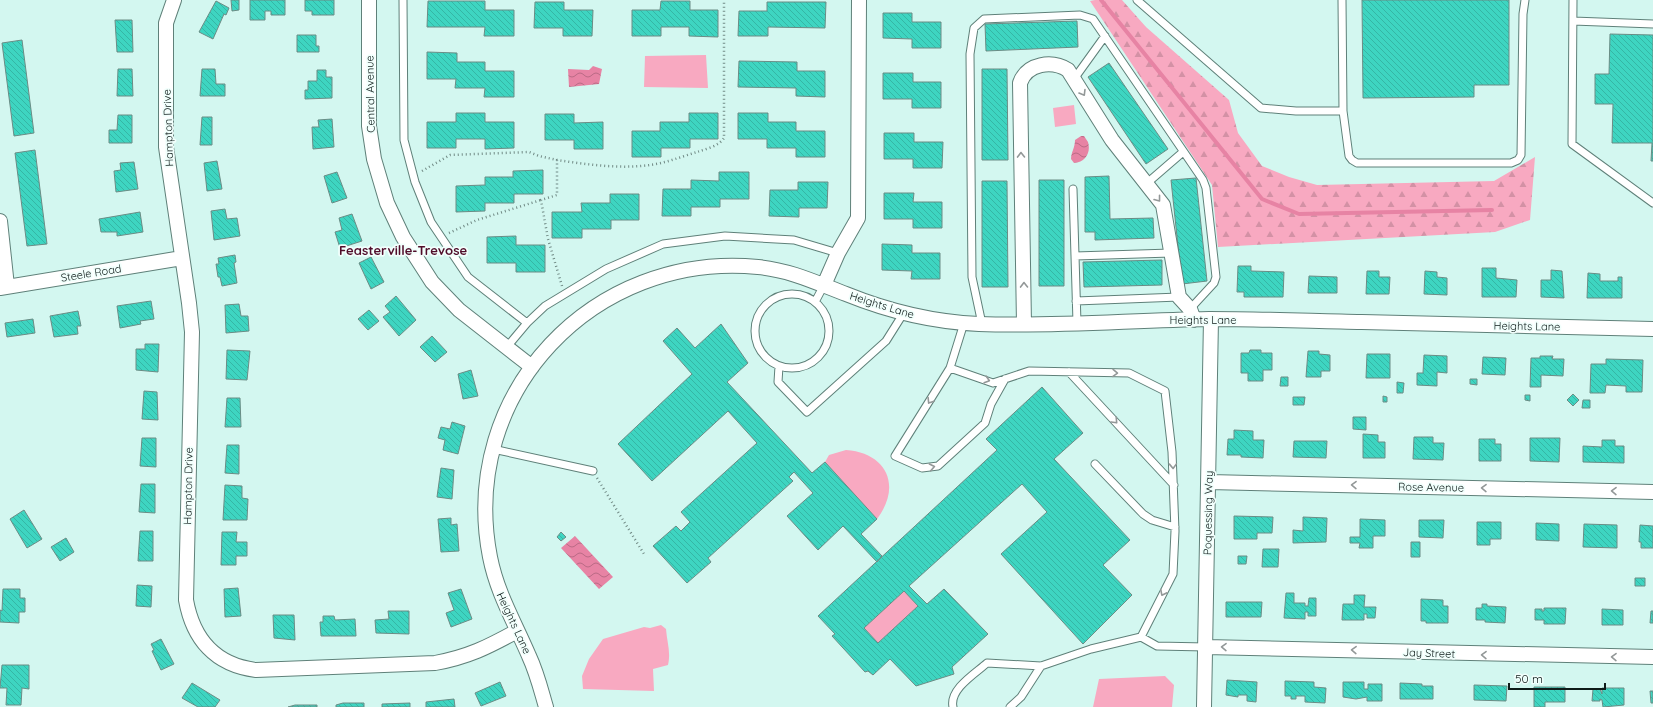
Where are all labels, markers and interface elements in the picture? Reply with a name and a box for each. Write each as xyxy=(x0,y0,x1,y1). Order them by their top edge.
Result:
street label: Central Avenue xyxy=(362,55,378,133)
street label: Hampton Drive xyxy=(160,89,176,167)
one-way arrow xyxy=(1078,89,1086,96)
one-way arrow xyxy=(1017,152,1025,158)
one-way arrow xyxy=(1153,195,1161,202)
district label: Feasterville-Trevose xyxy=(339,242,467,258)
street label: Steele Road xyxy=(60,261,122,285)
one-way arrow xyxy=(1020,282,1028,288)
street label: Heights Lane xyxy=(848,289,916,321)
street label: Heights Lane xyxy=(1170,313,1236,327)
street label: Heights Lane xyxy=(1493,318,1561,334)
one-way arrow xyxy=(1112,368,1118,377)
one-way arrow xyxy=(984,375,991,384)
one-way arrow xyxy=(927,397,934,404)
one-way arrow xyxy=(1110,416,1117,424)
street label: Hampton Drive xyxy=(180,447,196,525)
one-way arrow xyxy=(928,463,935,471)
one-way arrow xyxy=(1168,463,1177,469)
street label: Poquessing Way xyxy=(1200,471,1216,555)
street label: Rose Avenue xyxy=(1398,479,1464,495)
one-way arrow xyxy=(1351,481,1357,489)
one-way arrow xyxy=(1481,484,1487,492)
one-way arrow xyxy=(1611,487,1617,495)
one-way arrow xyxy=(1160,589,1168,597)
street label: Heights Lane xyxy=(494,590,534,656)
one-way arrow xyxy=(1221,643,1227,651)
street label: Jay Street xyxy=(1403,645,1456,661)
one-way arrow xyxy=(1351,646,1357,655)
one-way arrow xyxy=(1481,650,1487,659)
one-way arrow xyxy=(1611,653,1617,661)
scale bar xyxy=(1509,665,1605,691)
text: 50 m xyxy=(1515,671,1543,686)

